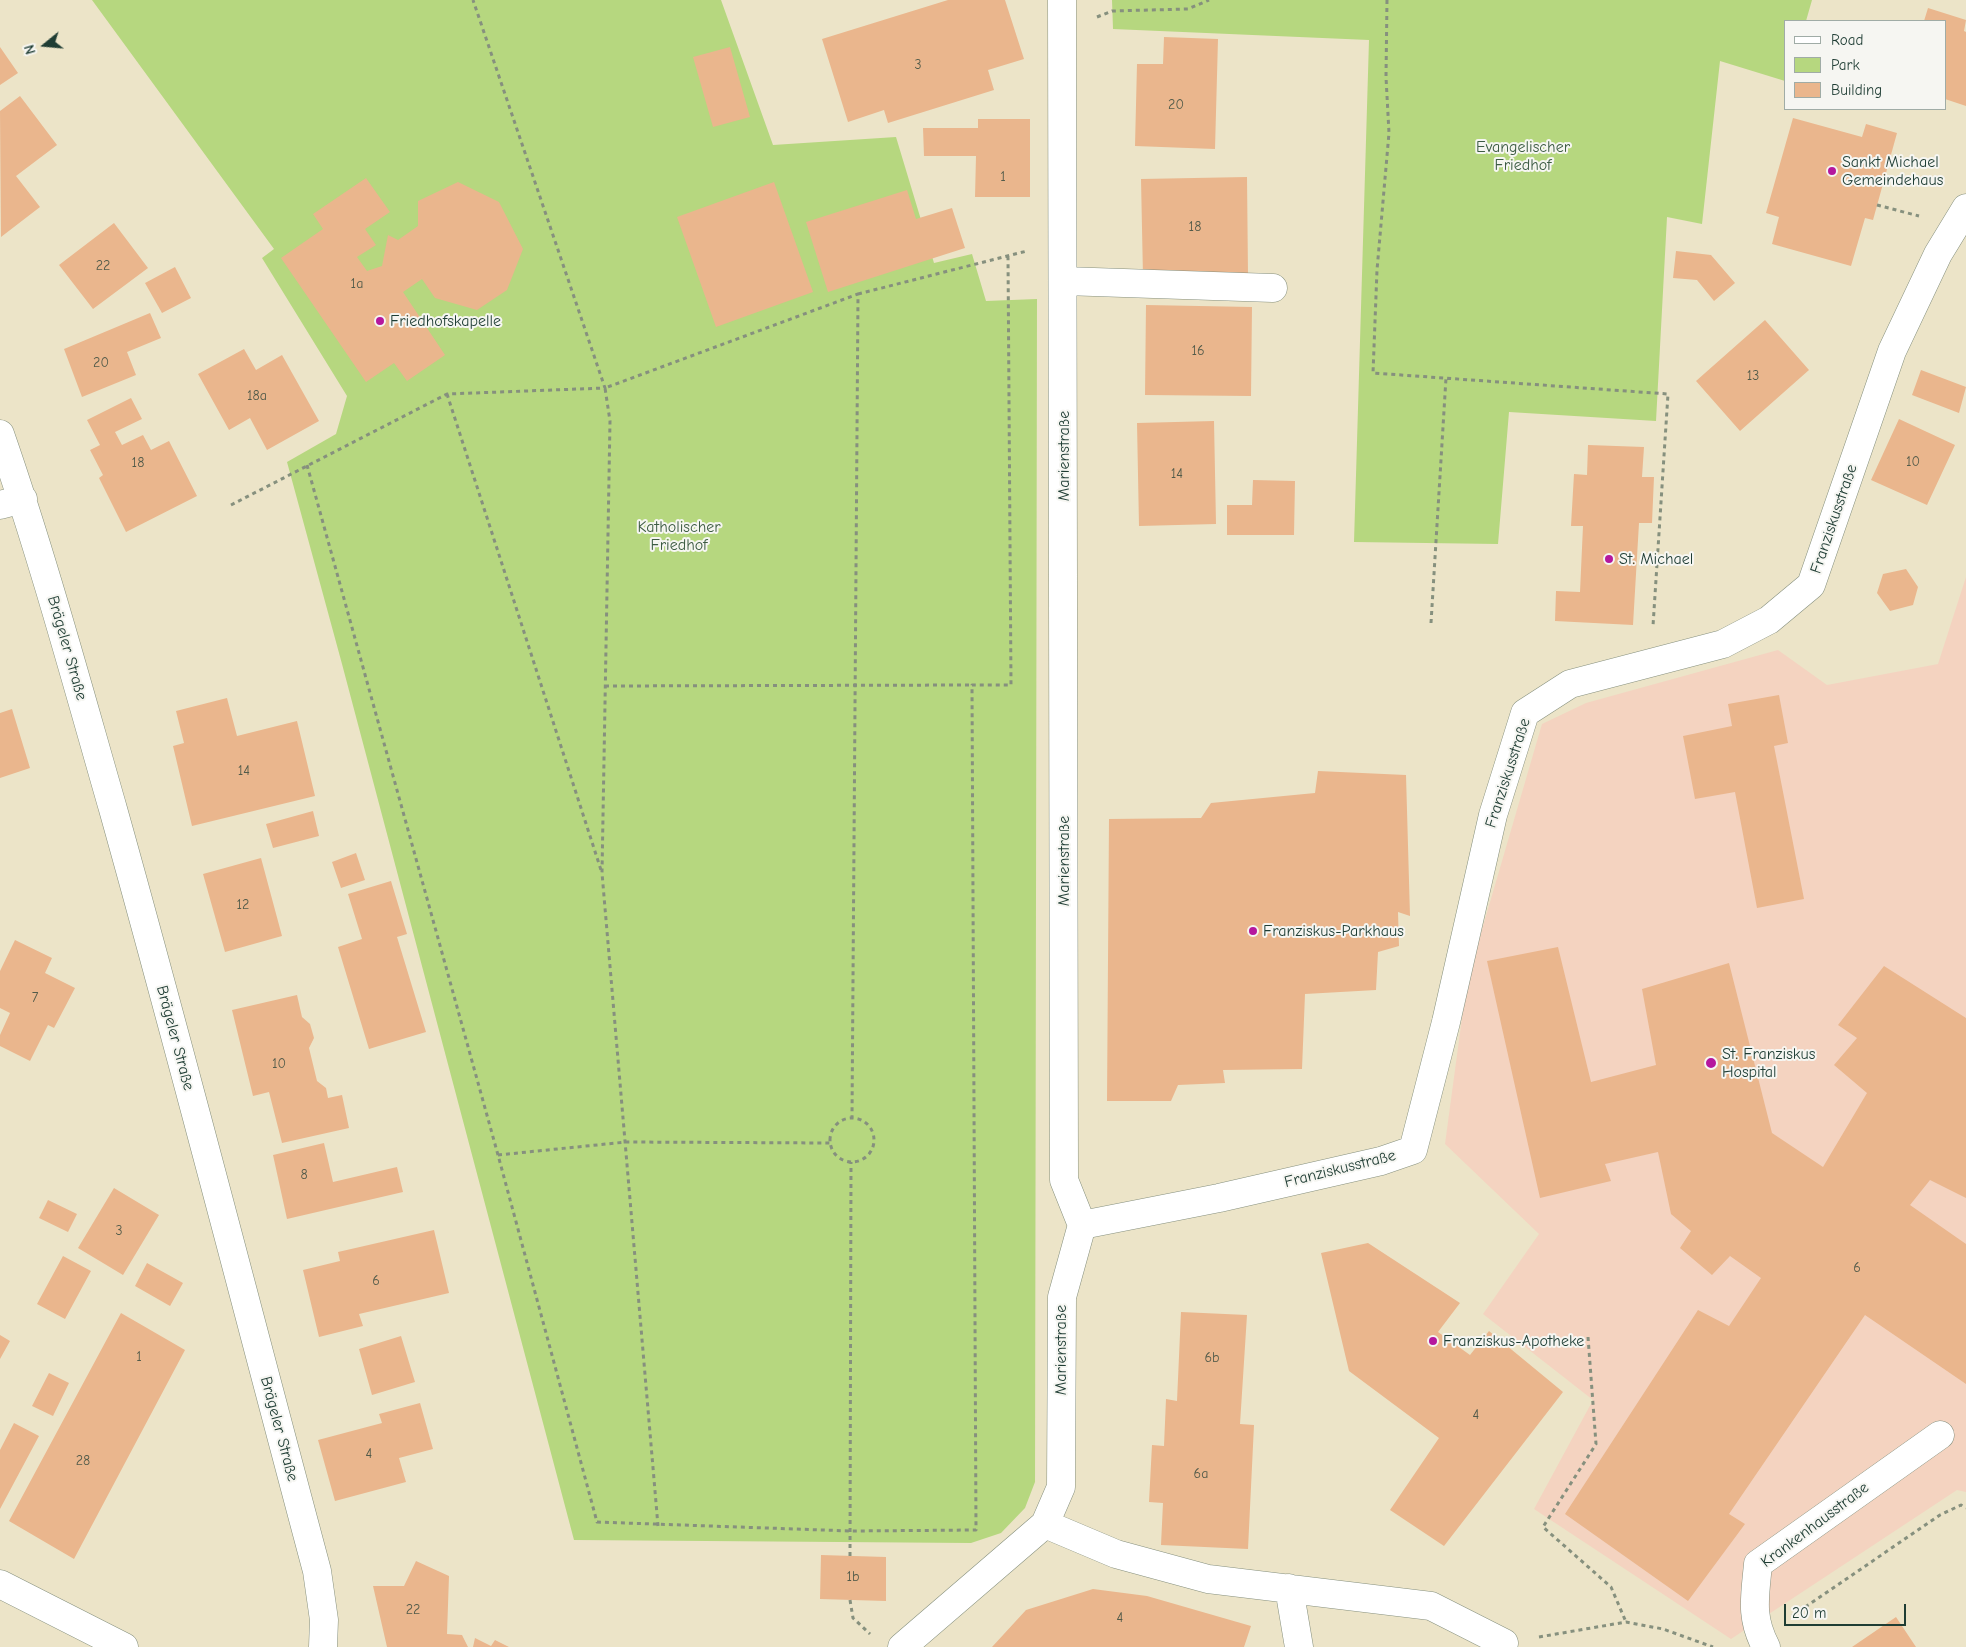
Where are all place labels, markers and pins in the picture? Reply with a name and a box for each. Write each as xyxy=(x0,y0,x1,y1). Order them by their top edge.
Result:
place label: Sankt Michael Gemeindehaus xyxy=(1842,152,1943,190)
marker: Sankt Michael Gemeindehaus xyxy=(1826,165,1838,177)
place label: Friedhofskapelle xyxy=(390,311,501,331)
marker: Friedhofskapelle xyxy=(374,315,386,327)
place label: St. Michael xyxy=(1619,549,1693,569)
marker: St. Michael xyxy=(1603,553,1615,565)
place label: Franziskus-Parkhaus xyxy=(1263,921,1404,941)
marker: Franziskus-Parkhaus xyxy=(1247,925,1259,937)
place label: St. Franziskus Hospital xyxy=(1722,1044,1815,1082)
marker: St. Franziskus Hospital xyxy=(1704,1056,1718,1070)
place label: Franziskus-Apotheke xyxy=(1443,1331,1584,1351)
marker: Franziskus-Apotheke xyxy=(1427,1335,1439,1347)

